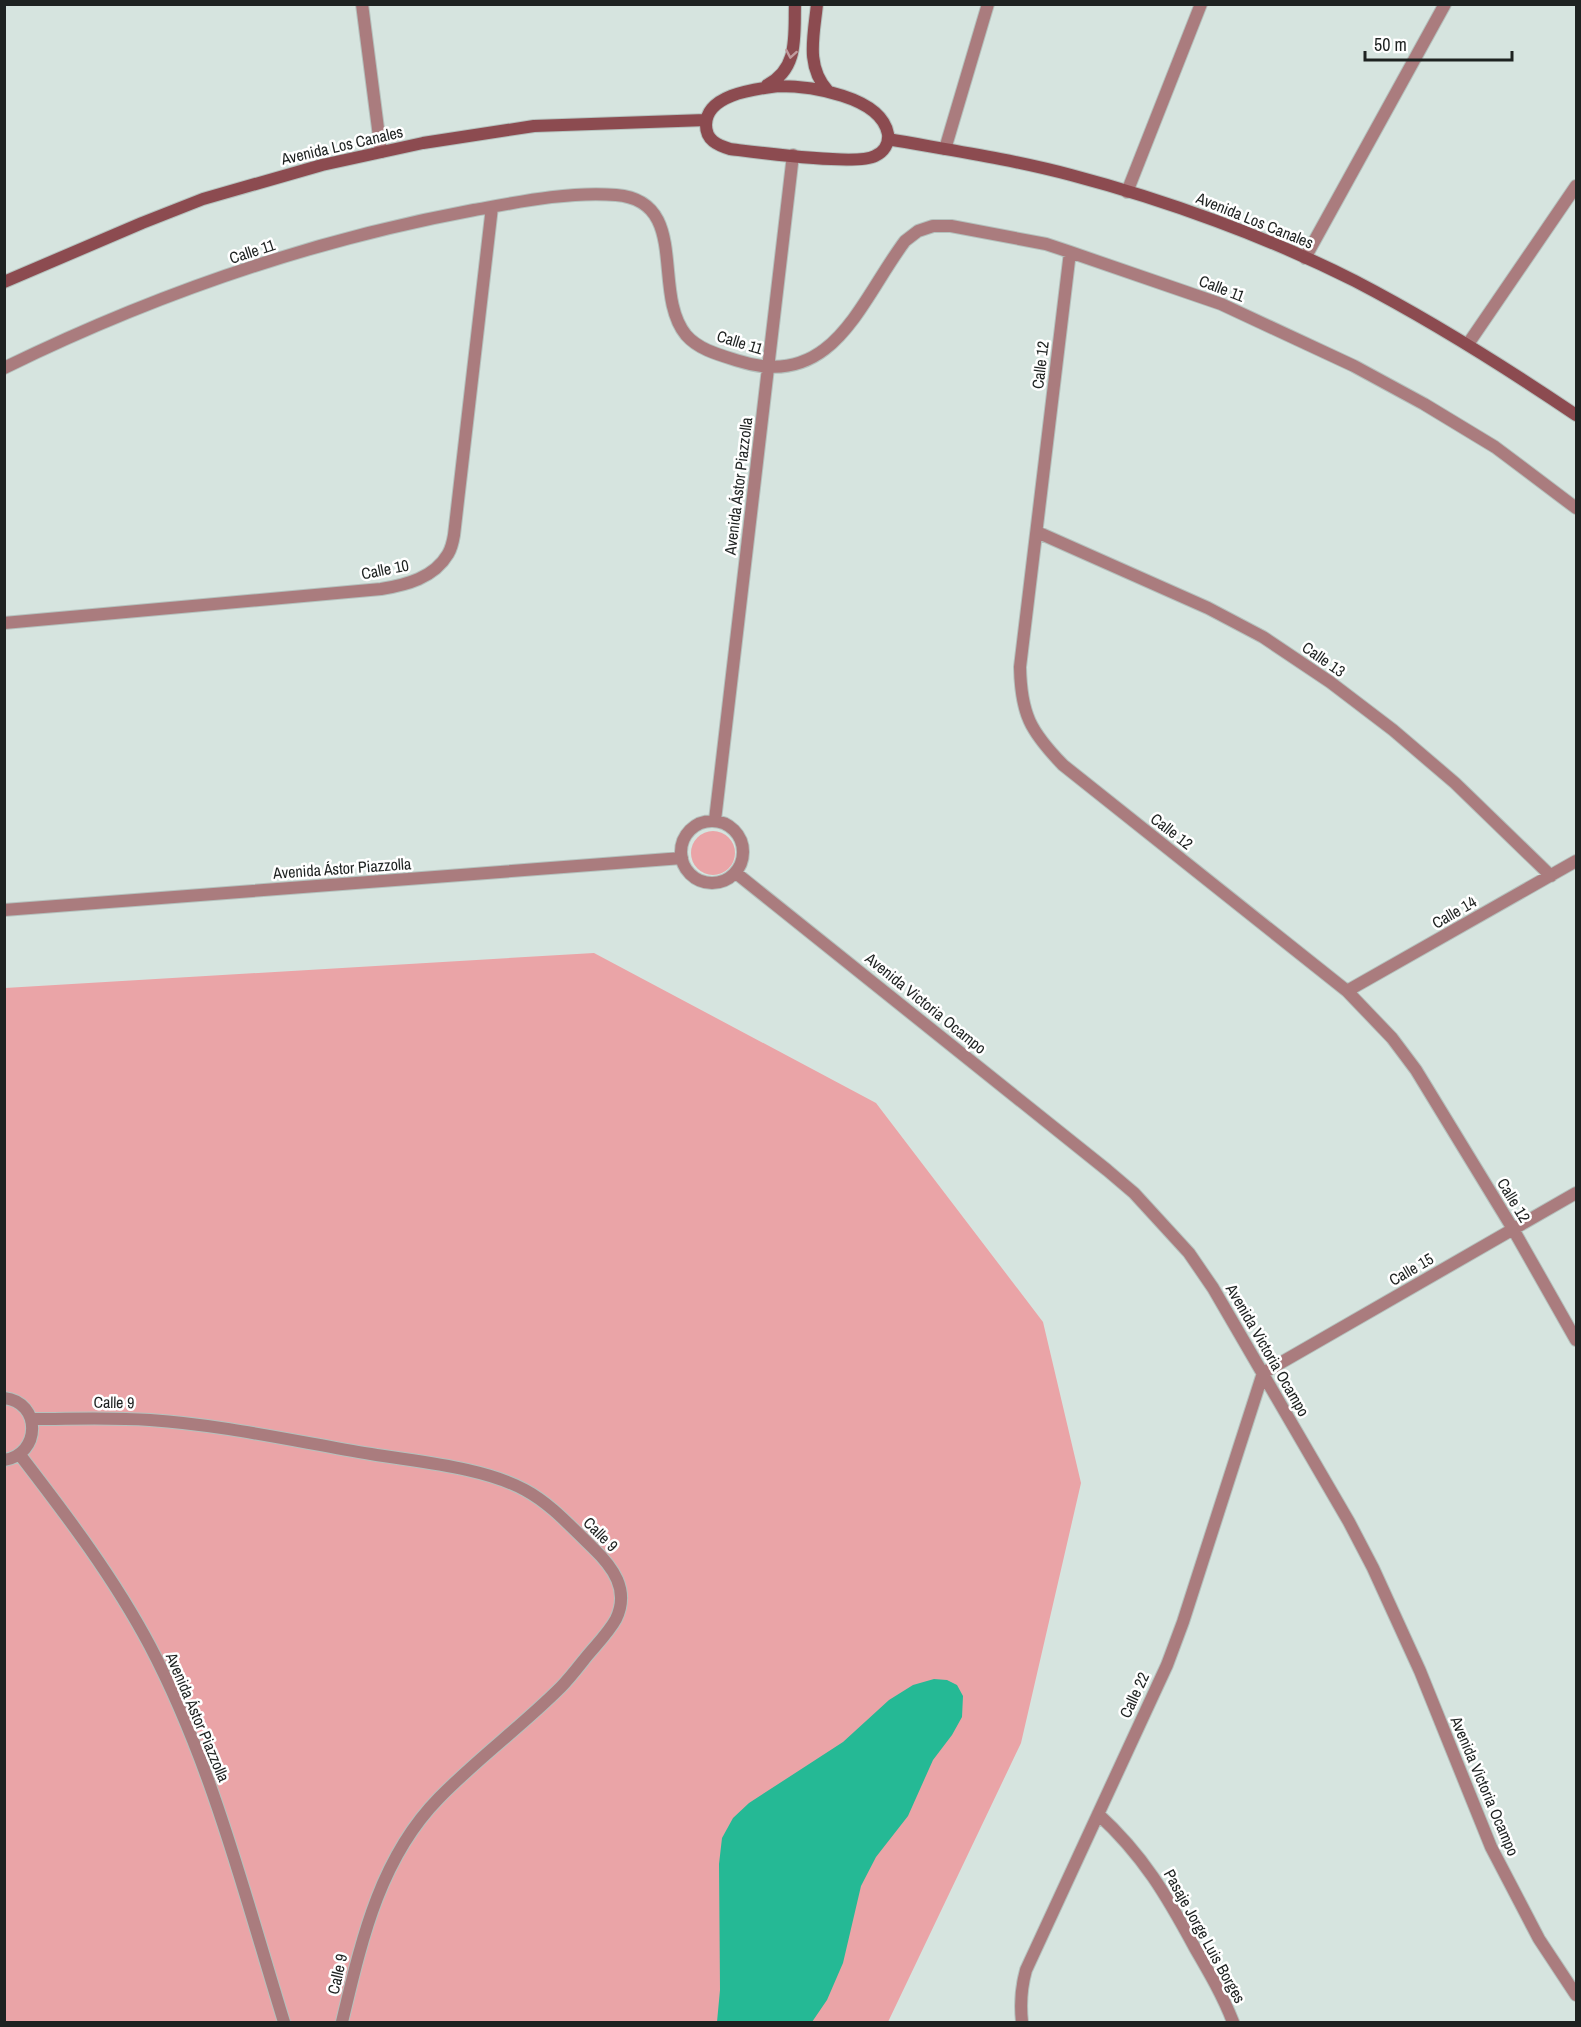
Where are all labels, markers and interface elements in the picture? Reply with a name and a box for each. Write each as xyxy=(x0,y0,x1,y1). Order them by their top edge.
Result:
scale bar xyxy=(1365,24,1512,62)
text: 50 m xyxy=(1374,32,1407,57)
one-way arrow xyxy=(785,49,798,59)
street label: Avenida Los Canales xyxy=(278,120,405,170)
street label: Avenida Los Canales xyxy=(1192,186,1317,254)
street label: Calle 11 xyxy=(226,233,278,269)
street label: Calle 11 xyxy=(1196,269,1249,307)
street label: Calle 11 xyxy=(714,325,766,360)
street label: Calle 12 xyxy=(1026,340,1054,390)
street label: Avenida Ástor Piazzolla xyxy=(719,415,757,557)
street label: Calle 10 xyxy=(359,554,411,584)
street label: Calle 13 xyxy=(1298,636,1350,682)
street label: Calle 12 xyxy=(1146,808,1198,854)
street label: Avenida Ástor Piazzolla xyxy=(271,852,412,884)
street label: Calle 14 xyxy=(1428,890,1480,934)
street label: Avenida Victoria Ocampo xyxy=(860,947,991,1059)
street label: Calle 12 xyxy=(1492,1174,1536,1226)
street label: Calle 15 xyxy=(1385,1247,1437,1291)
street label: Avenida Victoria Ocampo xyxy=(1221,1279,1315,1420)
street label: Calle 9 xyxy=(93,1391,135,1413)
street label: Calle 9 xyxy=(579,1512,623,1556)
street label: Avenida Ástor Piazzolla xyxy=(160,1648,235,1786)
street label: Calle 22 xyxy=(1114,1669,1154,1721)
street label: Avenida Victoria Ocampo xyxy=(1445,1712,1524,1859)
street label: Pasaje Jorge Luis Borges xyxy=(1159,1865,1251,2007)
street label: Calle 9 xyxy=(322,1952,352,1996)

